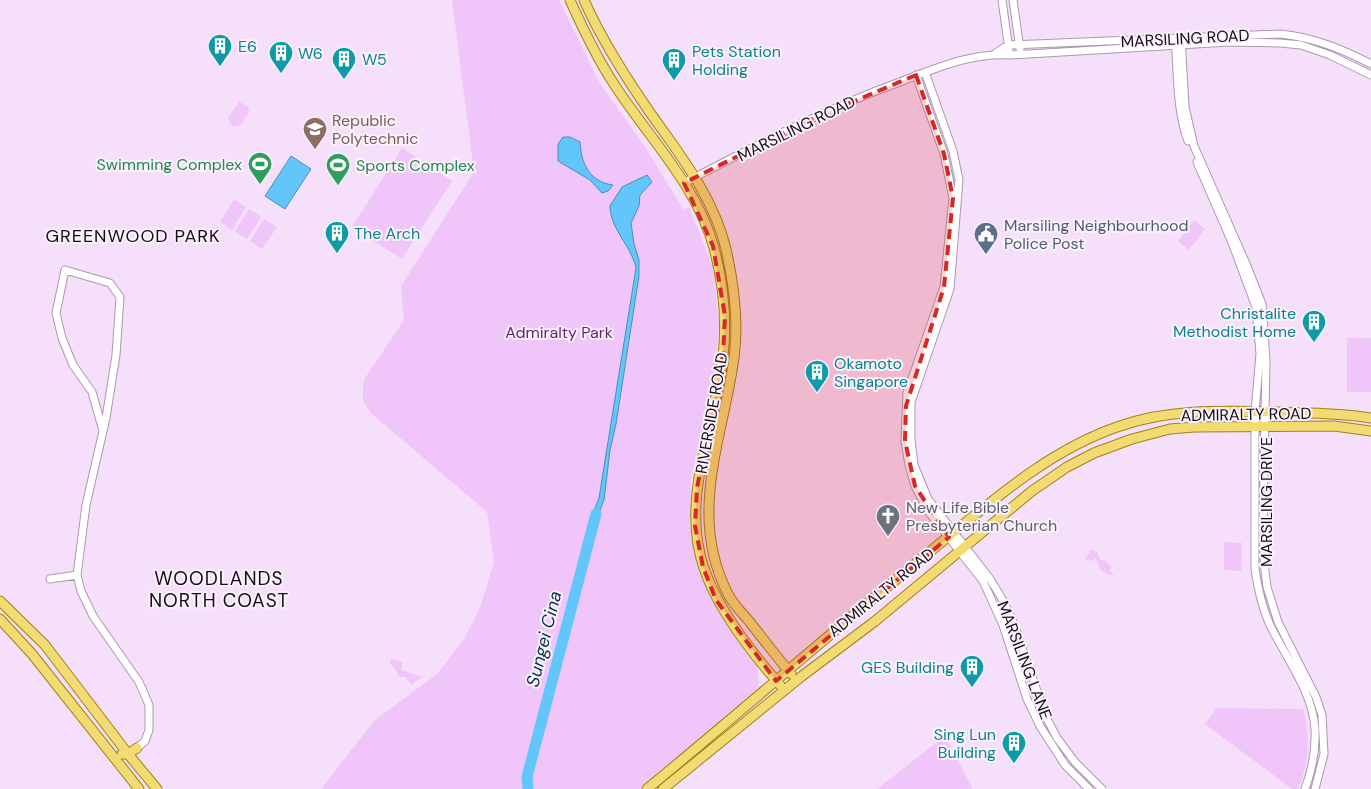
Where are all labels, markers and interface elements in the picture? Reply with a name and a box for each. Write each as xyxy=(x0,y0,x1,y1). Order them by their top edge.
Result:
street label: MARSILING ROAD xyxy=(1120,25,1250,52)
building icon: E6 xyxy=(207,33,233,67)
place label: E6 xyxy=(238,36,257,57)
building icon: W6 xyxy=(268,40,294,74)
place label: Pets Station Holding xyxy=(692,41,781,80)
place label: W6 xyxy=(298,43,323,64)
building icon: W5 xyxy=(331,46,357,80)
building icon: Pets Station Holding xyxy=(661,47,687,81)
place label: W5 xyxy=(362,49,387,70)
street label: MARSILING ROAD xyxy=(734,91,859,166)
place label: Republic Polytechnic xyxy=(332,110,418,149)
school or university icon: Republic Polytechnic xyxy=(302,116,328,150)
sports icon: Swimming Complex xyxy=(247,151,273,185)
sports icon: Sports Complex xyxy=(325,152,351,186)
place label: Swimming Complex xyxy=(96,154,242,175)
place label: Sports Complex xyxy=(356,155,475,176)
place label: Marsiling Neighbourhood Police Post xyxy=(1004,215,1189,254)
building icon: The Arch xyxy=(324,220,350,254)
public building icon: Marsiling Neighbourhood Police Post xyxy=(973,221,999,255)
place label: The Arch xyxy=(354,223,420,244)
district label: GREENWOOD PARK xyxy=(45,224,221,248)
place label: Christalite Methodist Home xyxy=(1173,303,1296,342)
building icon: Christalite Methodist Home xyxy=(1301,309,1327,343)
park label: Admiralty Park xyxy=(505,322,613,343)
street label: RIVERSIDE ROAD xyxy=(691,351,732,475)
place label: Okamoto Singapore xyxy=(834,353,908,392)
building icon: Okamoto Singapore xyxy=(804,359,830,393)
street label: ADMIRALTY ROAD xyxy=(1180,403,1312,426)
street label: MARSILING DRIVE xyxy=(1256,437,1277,567)
place label: New Life Bible Presbyterian Church xyxy=(906,497,1057,536)
church icon: New Life Bible Presbyterian Church xyxy=(875,503,901,537)
street label: ADMIRALTY ROAD xyxy=(824,543,939,642)
district label: WOODLANDS NORTH COAST xyxy=(149,566,289,613)
water label: Sungei Cina xyxy=(521,588,568,689)
street label: MARSILING LANE xyxy=(992,598,1057,722)
building icon: GES Building xyxy=(959,654,985,688)
place label: GES Building xyxy=(861,657,954,678)
place label: Sing Lun Building xyxy=(934,724,996,763)
building icon: Sing Lun Building xyxy=(1001,730,1027,764)

